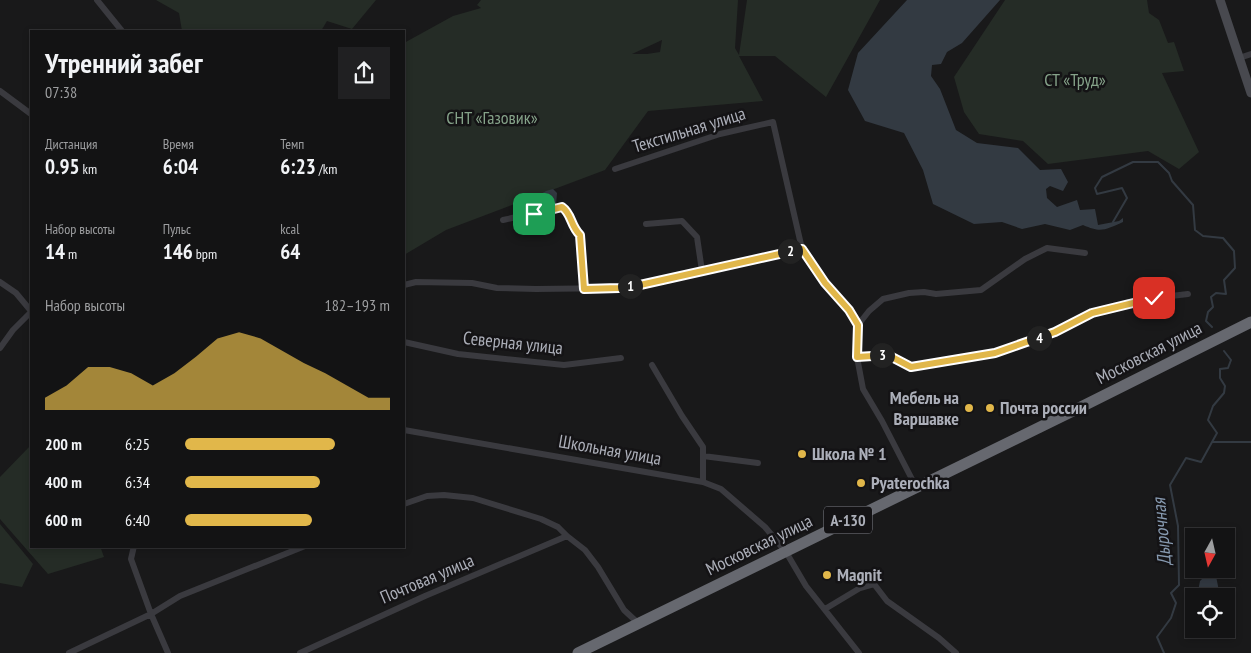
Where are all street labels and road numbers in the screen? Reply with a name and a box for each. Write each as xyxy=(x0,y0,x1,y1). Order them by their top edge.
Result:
street label: Текстильная улица xyxy=(630,101,748,158)
street label: Московская улица xyxy=(1092,316,1206,389)
street label: Северная улица xyxy=(462,326,564,359)
street label: Школьная улица xyxy=(557,429,663,470)
road number: А-130 xyxy=(824,506,872,534)
street label: Московская улица xyxy=(702,509,816,580)
street label: Почтовая улица xyxy=(376,548,477,609)

